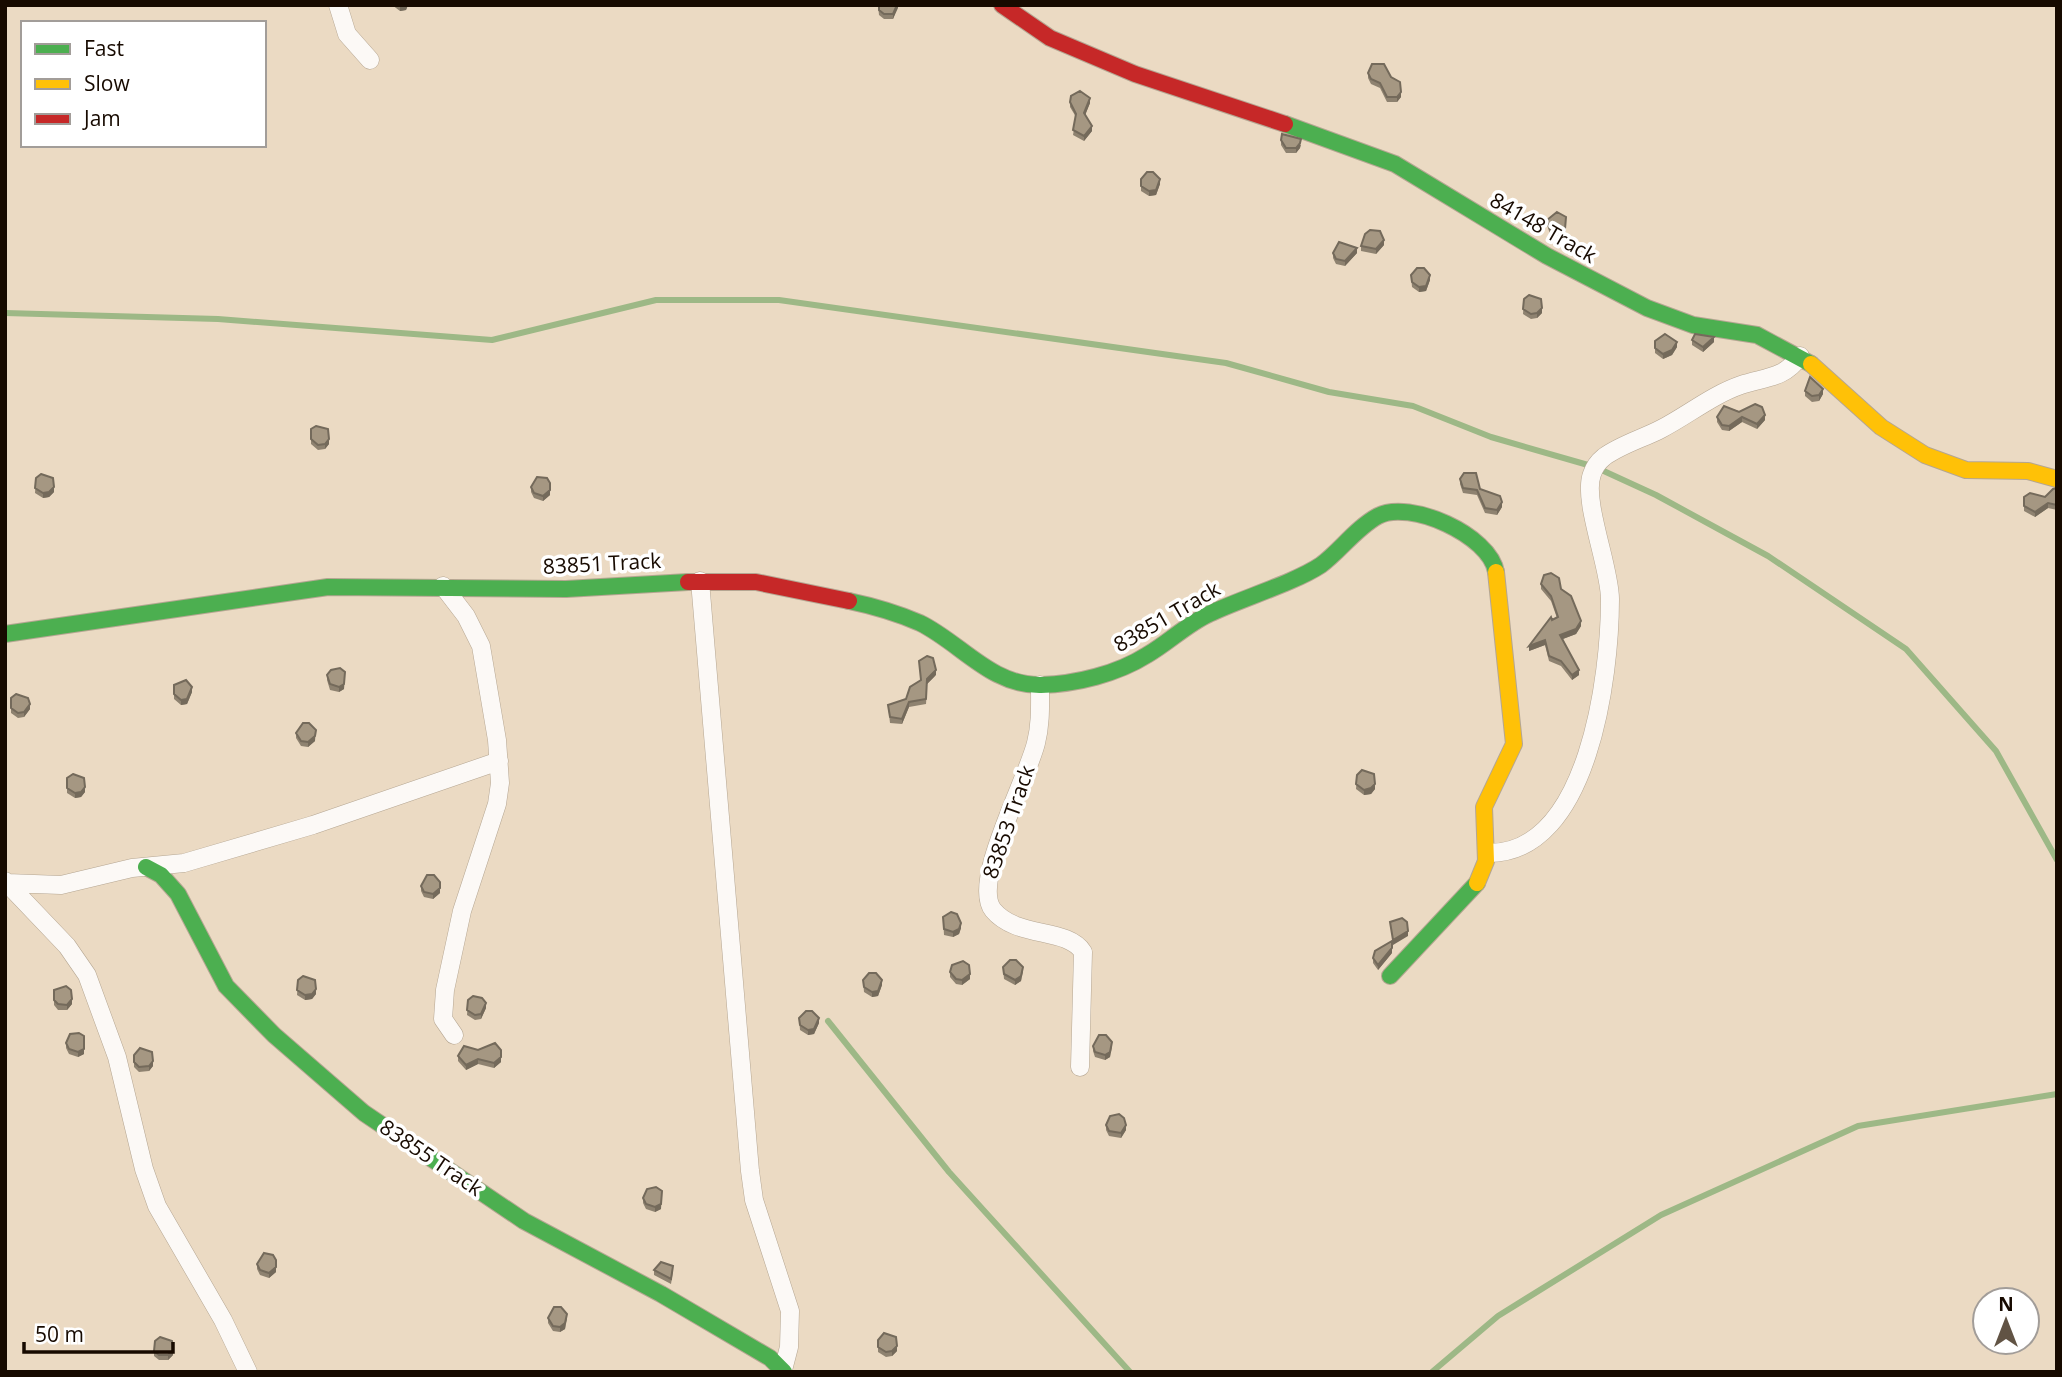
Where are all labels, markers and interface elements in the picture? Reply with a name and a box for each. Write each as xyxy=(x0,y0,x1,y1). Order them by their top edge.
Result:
legend xyxy=(21,21,266,147)
text: Fast xyxy=(84,34,124,62)
text: Slow xyxy=(84,69,130,97)
text: Jam xyxy=(82,104,121,132)
street label: 84148 Track xyxy=(1485,185,1602,269)
street label: 83851 Track xyxy=(542,546,662,580)
street label: 83851 Track xyxy=(1108,574,1225,658)
street label: 83853 Track xyxy=(976,761,1041,882)
street label: 83855 Track xyxy=(375,1112,488,1202)
north arrow xyxy=(1971,1286,2041,1356)
text: N xyxy=(1998,1291,2014,1317)
scale bar xyxy=(24,1310,173,1354)
text: 50 m xyxy=(35,1320,84,1348)

